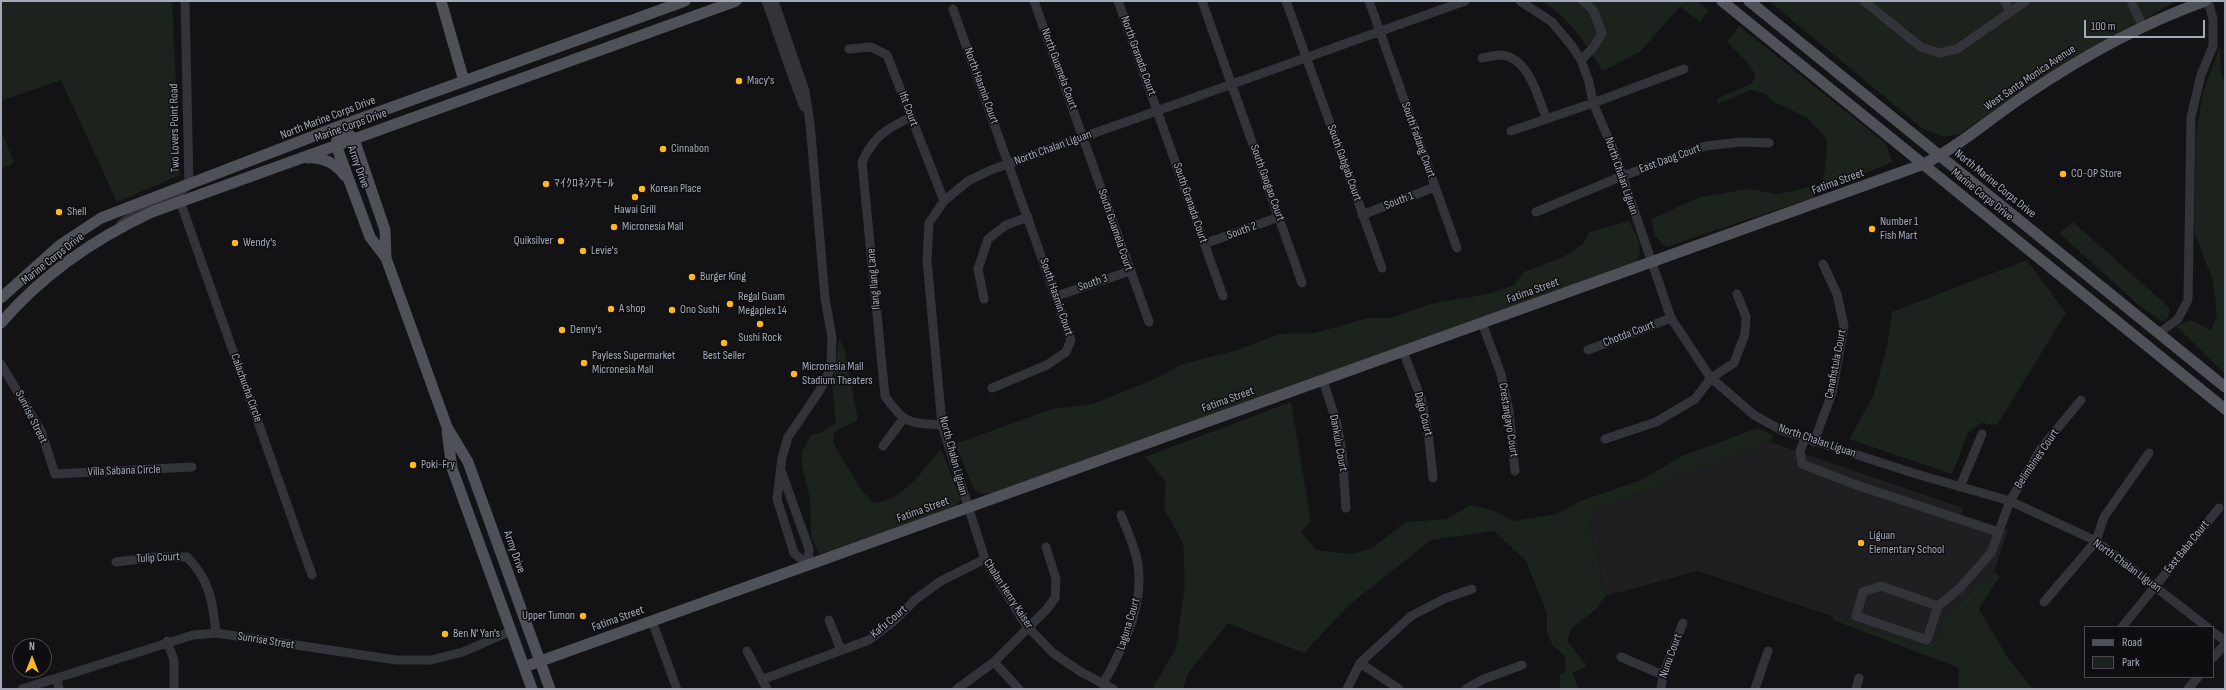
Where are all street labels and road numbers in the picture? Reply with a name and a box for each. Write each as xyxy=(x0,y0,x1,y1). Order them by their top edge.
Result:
street label: North Granada Court xyxy=(1117,14,1159,98)
street label: North Guamela Court xyxy=(1038,26,1080,112)
street label: West Santa Monica Avenue xyxy=(1981,42,2079,114)
street label: North Hasmin Court xyxy=(960,46,1002,126)
street label: Two Lovers Point Road xyxy=(167,83,183,173)
street label: Ifit Court xyxy=(895,90,921,128)
street label: North Marine Corps Drive xyxy=(278,93,378,143)
street label: South Fadang Court xyxy=(1398,100,1438,180)
street label: Marine Corps Drive xyxy=(313,106,389,146)
street label: South Gabgab Court xyxy=(1323,123,1365,203)
street label: North Chalan Liguan xyxy=(1012,127,1094,169)
street label: North Chalan Liguan xyxy=(1601,135,1641,217)
street label: East Daog Court xyxy=(1637,141,1703,177)
street label: South Gaogao Court xyxy=(1246,143,1288,223)
street label: Army Drive xyxy=(344,144,372,190)
street label: North Marine Corps Drive xyxy=(1951,147,2039,221)
street label: South Granada Court xyxy=(1170,161,1210,245)
street label: Fatima Street xyxy=(1810,166,1866,198)
street label: Marine Corps Drive xyxy=(1948,166,2016,224)
street label: South Guamela Court xyxy=(1094,187,1136,273)
street label: South 1 xyxy=(1382,189,1416,213)
street label: South 2 xyxy=(1225,219,1259,243)
street label: Marine Corps Drive xyxy=(19,230,87,288)
street label: Ilang Ilang Lane xyxy=(864,248,884,310)
street label: South Hasmin Court xyxy=(1036,256,1076,338)
street label: South 3 xyxy=(1076,271,1110,295)
street label: Fatima Street xyxy=(1505,275,1561,307)
street label: Chotda Court xyxy=(1601,318,1657,350)
street label: Canafistula Court xyxy=(1822,328,1850,400)
street label: Calachucha Circle xyxy=(227,352,265,424)
street label: Crestangayo Court xyxy=(1495,382,1521,458)
street label: Fatima Street xyxy=(1200,384,1256,416)
street label: Sunrise Street xyxy=(12,388,50,446)
street label: Dago Court xyxy=(1411,390,1435,438)
street label: Dankulu Court xyxy=(1326,414,1350,472)
street label: North Chalan Liguan xyxy=(936,415,970,497)
street label: North Chalan Liguan xyxy=(1776,421,1858,461)
street label: Belimbines Court xyxy=(2012,426,2062,492)
street label: Villa Sabana Circle xyxy=(87,463,161,479)
street label: Fatima Street xyxy=(895,494,951,526)
street label: East Baba Court xyxy=(2161,518,2213,576)
street label: Army Drive xyxy=(500,529,528,575)
street label: North Chalan Liguan xyxy=(2090,536,2164,596)
street label: Tulip Court xyxy=(136,550,180,566)
street label: Chalan Henry Kaiser xyxy=(980,556,1036,632)
street label: Laguna Court xyxy=(1114,596,1144,652)
street label: Fatima Street xyxy=(590,603,646,635)
street label: Kafu Court xyxy=(868,603,910,641)
street label: Sunrise Street xyxy=(237,629,295,653)
street label: Nunu Court xyxy=(1656,632,1686,680)

